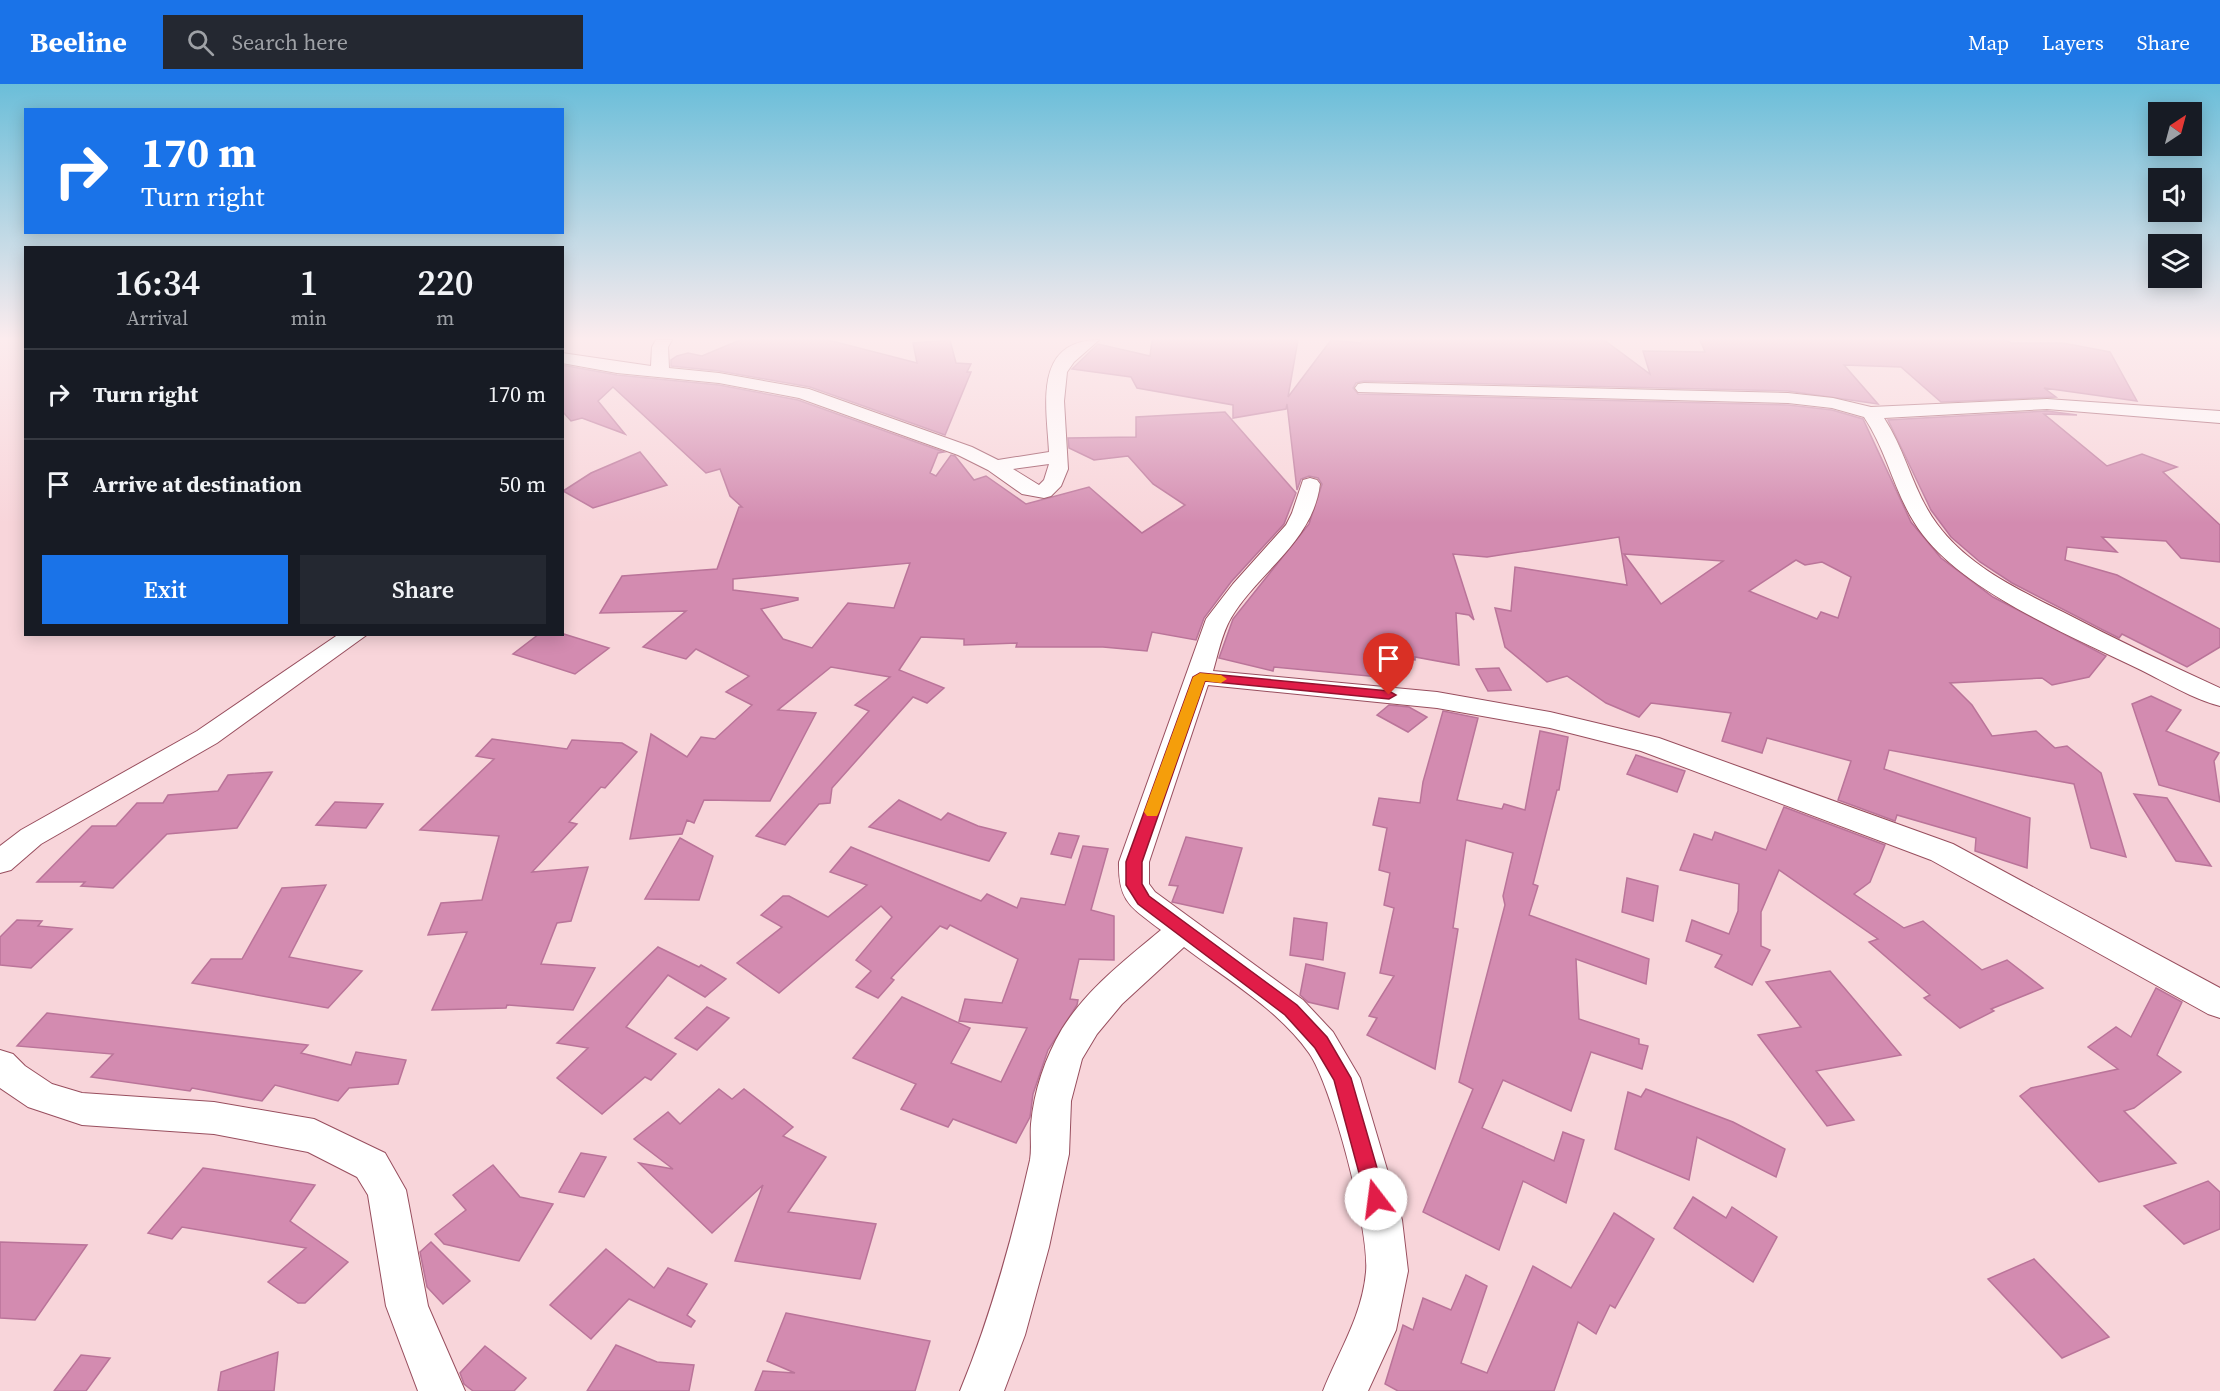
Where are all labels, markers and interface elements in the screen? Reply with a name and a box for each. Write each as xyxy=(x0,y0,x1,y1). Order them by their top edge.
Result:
search box xyxy=(163,15,583,69)
text: Beeline xyxy=(30,23,127,61)
icon: search xyxy=(184,26,217,59)
text: Search here xyxy=(232,27,348,57)
text: Map xyxy=(1968,28,2009,57)
text: Layers xyxy=(2042,28,2104,57)
text: Share xyxy=(2137,28,2190,57)
north arrow xyxy=(2148,102,2202,156)
map controls xyxy=(2148,102,2202,288)
text: 170 m xyxy=(141,123,256,181)
icon: right xyxy=(42,132,120,210)
button: sound xyxy=(2148,168,2202,222)
text: Turn right xyxy=(141,178,265,215)
button: layers xyxy=(2148,234,2202,288)
text: 16:34 xyxy=(115,258,200,307)
text: 1 xyxy=(299,258,318,307)
text: 220 xyxy=(417,258,473,307)
text: Arrival xyxy=(126,304,188,332)
text: min xyxy=(291,304,327,332)
text: m xyxy=(436,304,454,332)
icon: right xyxy=(42,378,75,411)
text: Turn right xyxy=(93,379,198,409)
text: 170 m xyxy=(488,379,546,409)
icon: arrive xyxy=(42,468,75,501)
text: Arrive at destination xyxy=(93,469,302,499)
text: 50 m xyxy=(499,469,546,499)
button: Exit xyxy=(42,555,288,624)
button: Share xyxy=(300,555,546,624)
pin xyxy=(1363,633,1414,695)
icon: arrive xyxy=(1372,642,1405,675)
position arrow xyxy=(1344,1167,1408,1231)

